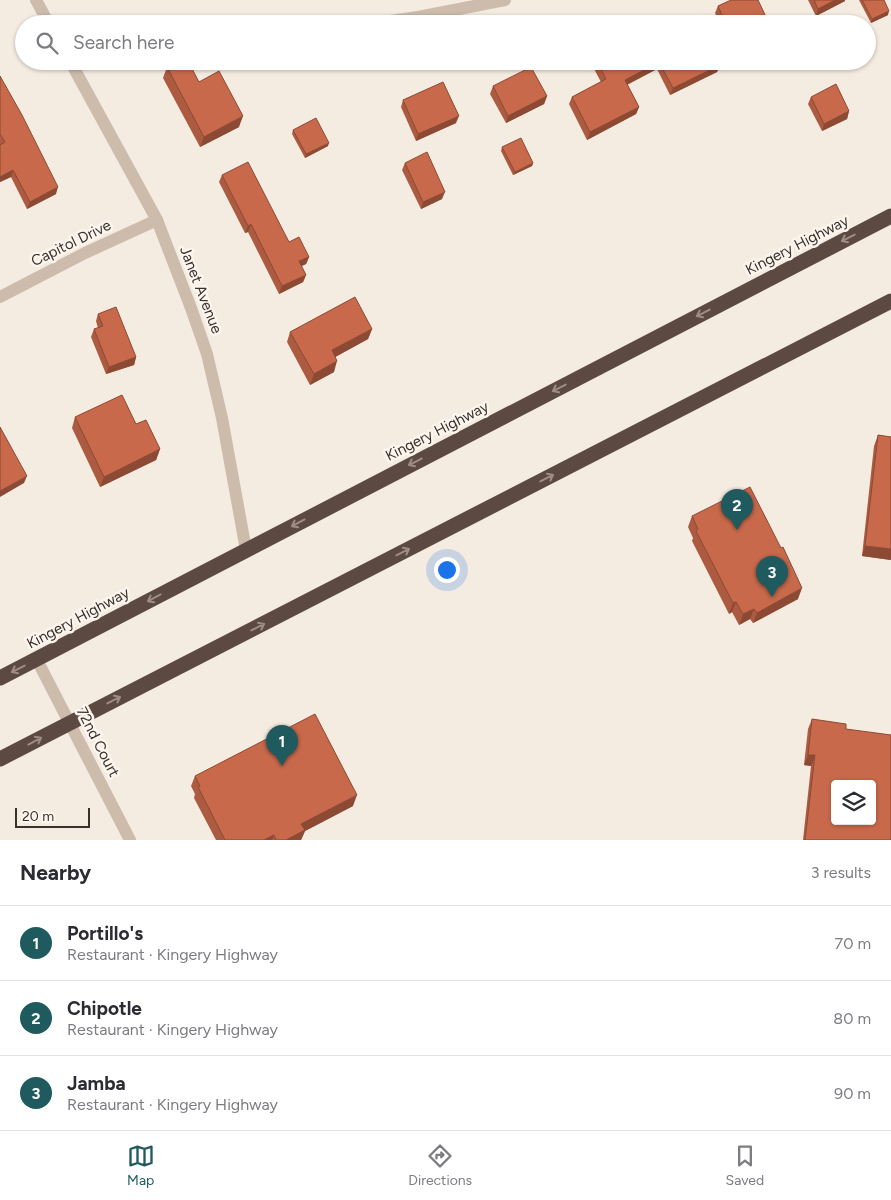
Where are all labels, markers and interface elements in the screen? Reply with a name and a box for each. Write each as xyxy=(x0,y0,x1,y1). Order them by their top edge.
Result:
search box xyxy=(15,15,876,70)
icon: search xyxy=(33,29,61,57)
text: Search here xyxy=(73,31,175,54)
street label: Kingery Highway xyxy=(742,211,852,279)
street label: Capitol Drive xyxy=(28,216,114,270)
one-way arrow xyxy=(840,233,855,243)
street label: Janet Avenue xyxy=(176,244,226,336)
one-way arrow xyxy=(696,308,711,318)
one-way arrow xyxy=(552,384,567,393)
street label: Kingery Highway xyxy=(382,397,492,465)
one-way arrow xyxy=(408,458,423,467)
one-way arrow xyxy=(540,473,555,483)
pin: 2 xyxy=(721,489,753,530)
one-way arrow xyxy=(291,519,306,528)
one-way arrow xyxy=(395,547,410,556)
pin: 3 xyxy=(756,556,788,597)
your location xyxy=(434,557,460,583)
street label: Kingery Highway xyxy=(24,583,132,653)
one-way arrow xyxy=(146,593,161,603)
one-way arrow xyxy=(251,622,266,632)
one-way arrow xyxy=(11,664,26,674)
one-way arrow xyxy=(106,695,121,705)
street label: 72nd Court xyxy=(73,704,123,780)
pin: 1 xyxy=(266,725,298,766)
one-way arrow xyxy=(27,736,42,745)
map controls xyxy=(831,780,876,825)
button: layers xyxy=(831,780,876,825)
scale bar xyxy=(15,805,90,828)
text: 20 m xyxy=(22,808,54,825)
text: Nearby xyxy=(20,860,91,885)
text: 3 results xyxy=(811,863,871,882)
text: Portillo's xyxy=(67,922,143,945)
text: 1 xyxy=(33,934,39,953)
text: 70 m xyxy=(835,934,871,953)
text: Restaurant · Kingery Highway xyxy=(67,945,278,964)
text: Chipotle xyxy=(67,997,142,1020)
text: 2 xyxy=(31,1009,41,1028)
text: 80 m xyxy=(833,1009,871,1028)
text: Restaurant · Kingery Highway xyxy=(67,1020,278,1039)
text: Jamba xyxy=(67,1072,126,1095)
text: 3 xyxy=(32,1084,40,1103)
text: 90 m xyxy=(834,1084,871,1103)
text: Restaurant · Kingery Highway xyxy=(67,1095,278,1114)
tab: Map xyxy=(127,1142,155,1189)
tab: Directions xyxy=(408,1142,472,1189)
tab: Saved xyxy=(726,1142,764,1189)

